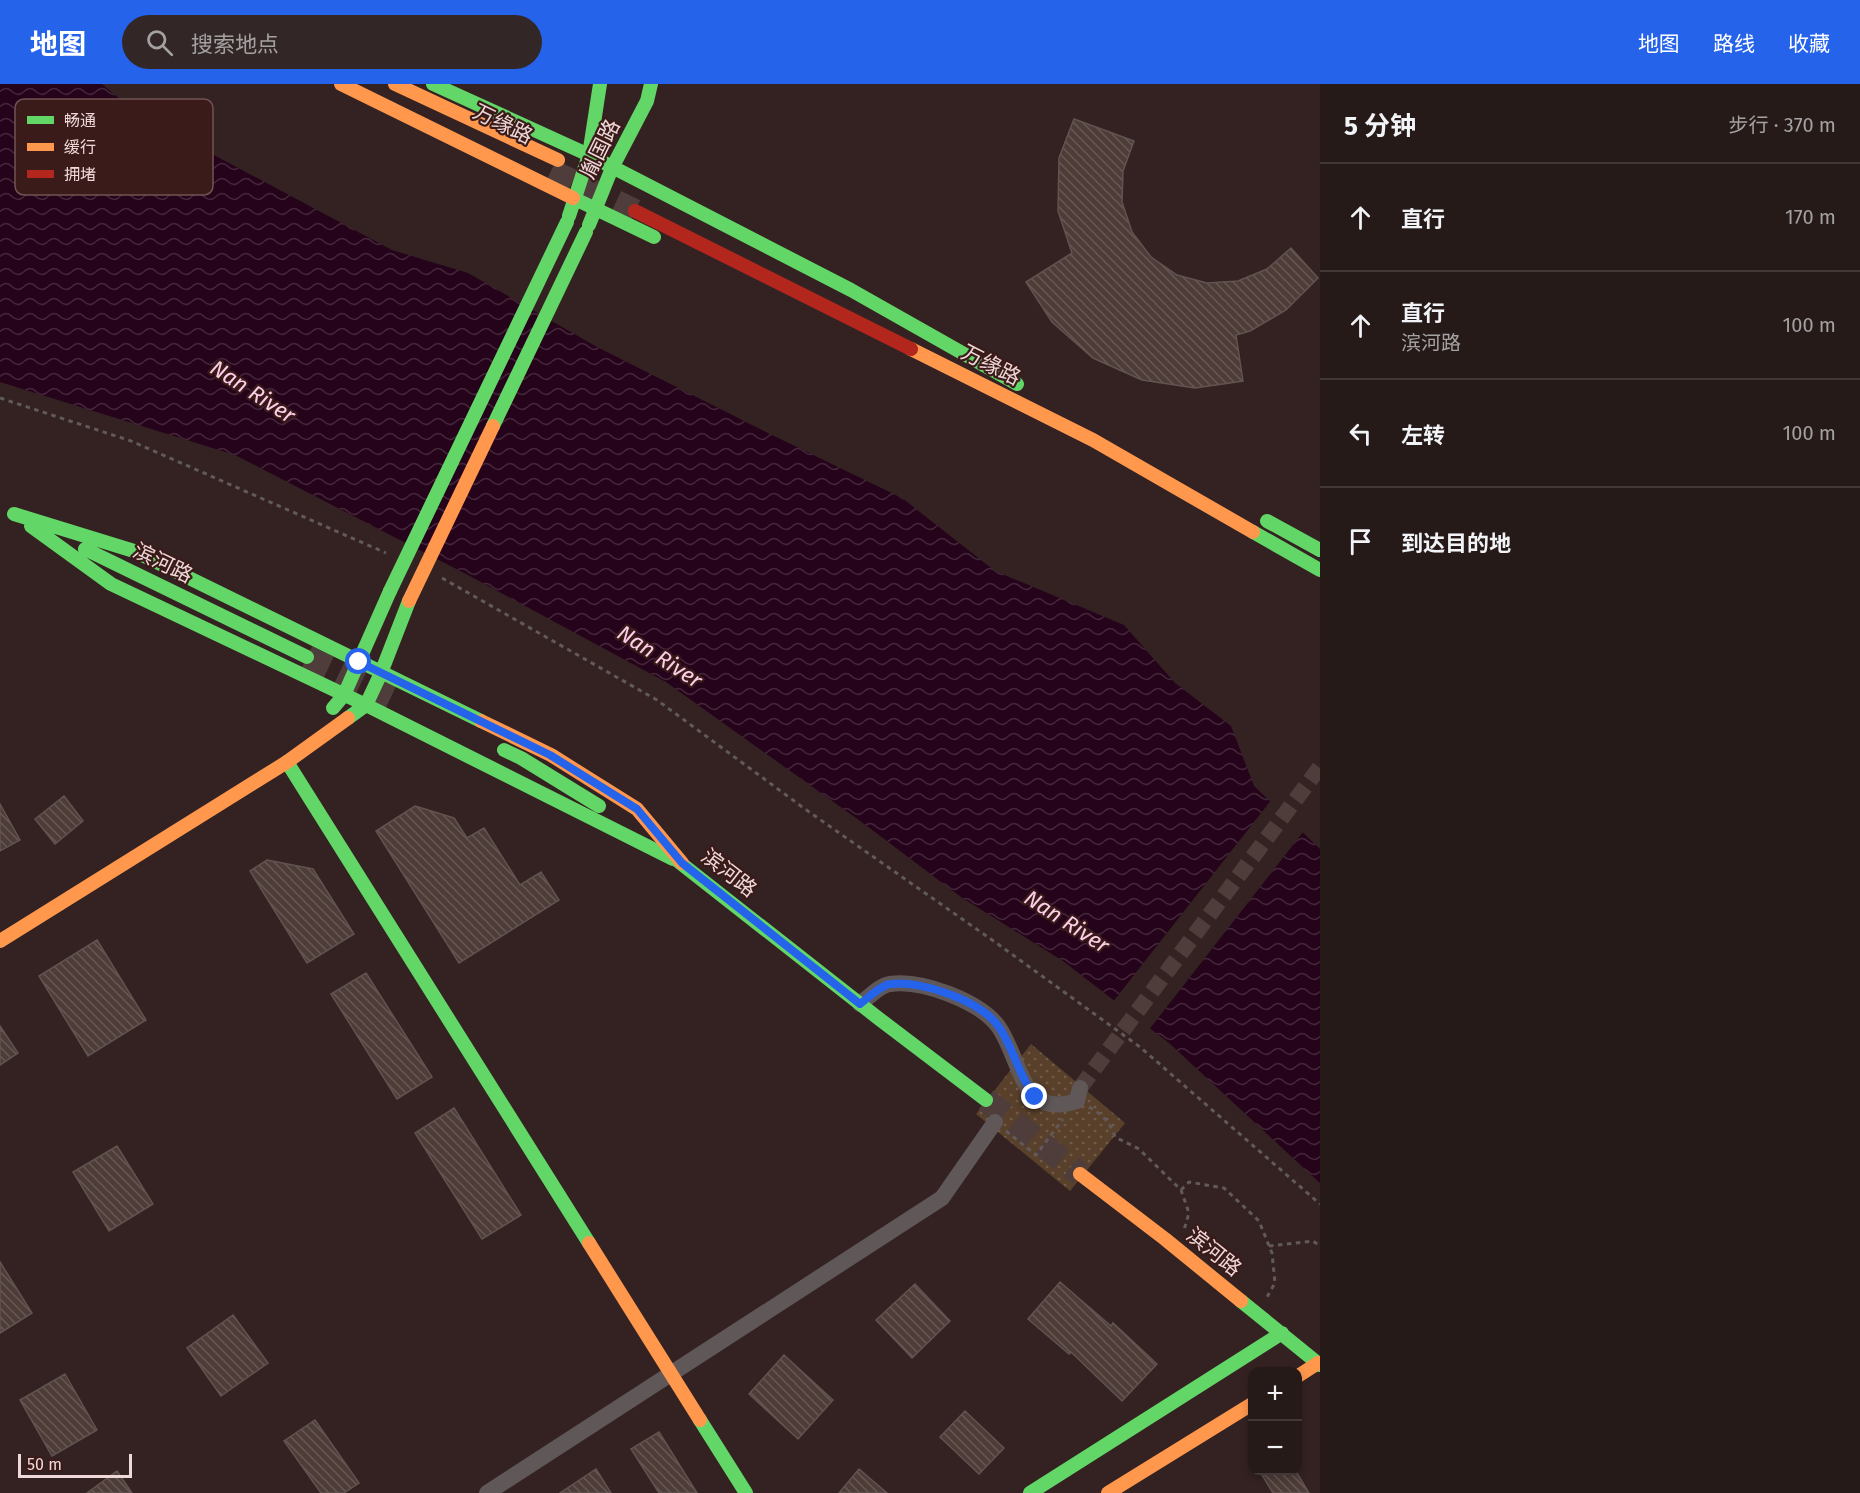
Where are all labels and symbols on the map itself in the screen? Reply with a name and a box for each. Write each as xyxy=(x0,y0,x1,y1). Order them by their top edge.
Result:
legend xyxy=(15,99,213,195)
street label: 万缘路 xyxy=(469,99,537,149)
text: 畅通 xyxy=(64,111,96,130)
street label: 胤国路 xyxy=(575,115,625,183)
text: 缓行 xyxy=(64,138,96,157)
text: 拥堵 xyxy=(64,165,96,184)
street label: 万缘路 xyxy=(957,339,1025,391)
water label: Nan River xyxy=(205,354,301,429)
street label: 滨河路 xyxy=(129,538,197,588)
water label: Nan River xyxy=(612,619,708,694)
route start xyxy=(345,648,371,674)
street label: 滨河路 xyxy=(696,843,762,903)
water label: Nan River xyxy=(1019,884,1115,959)
route end xyxy=(1021,1083,1047,1109)
street label: 滨河路 xyxy=(1181,1222,1247,1282)
scale bar xyxy=(18,1451,132,1478)

